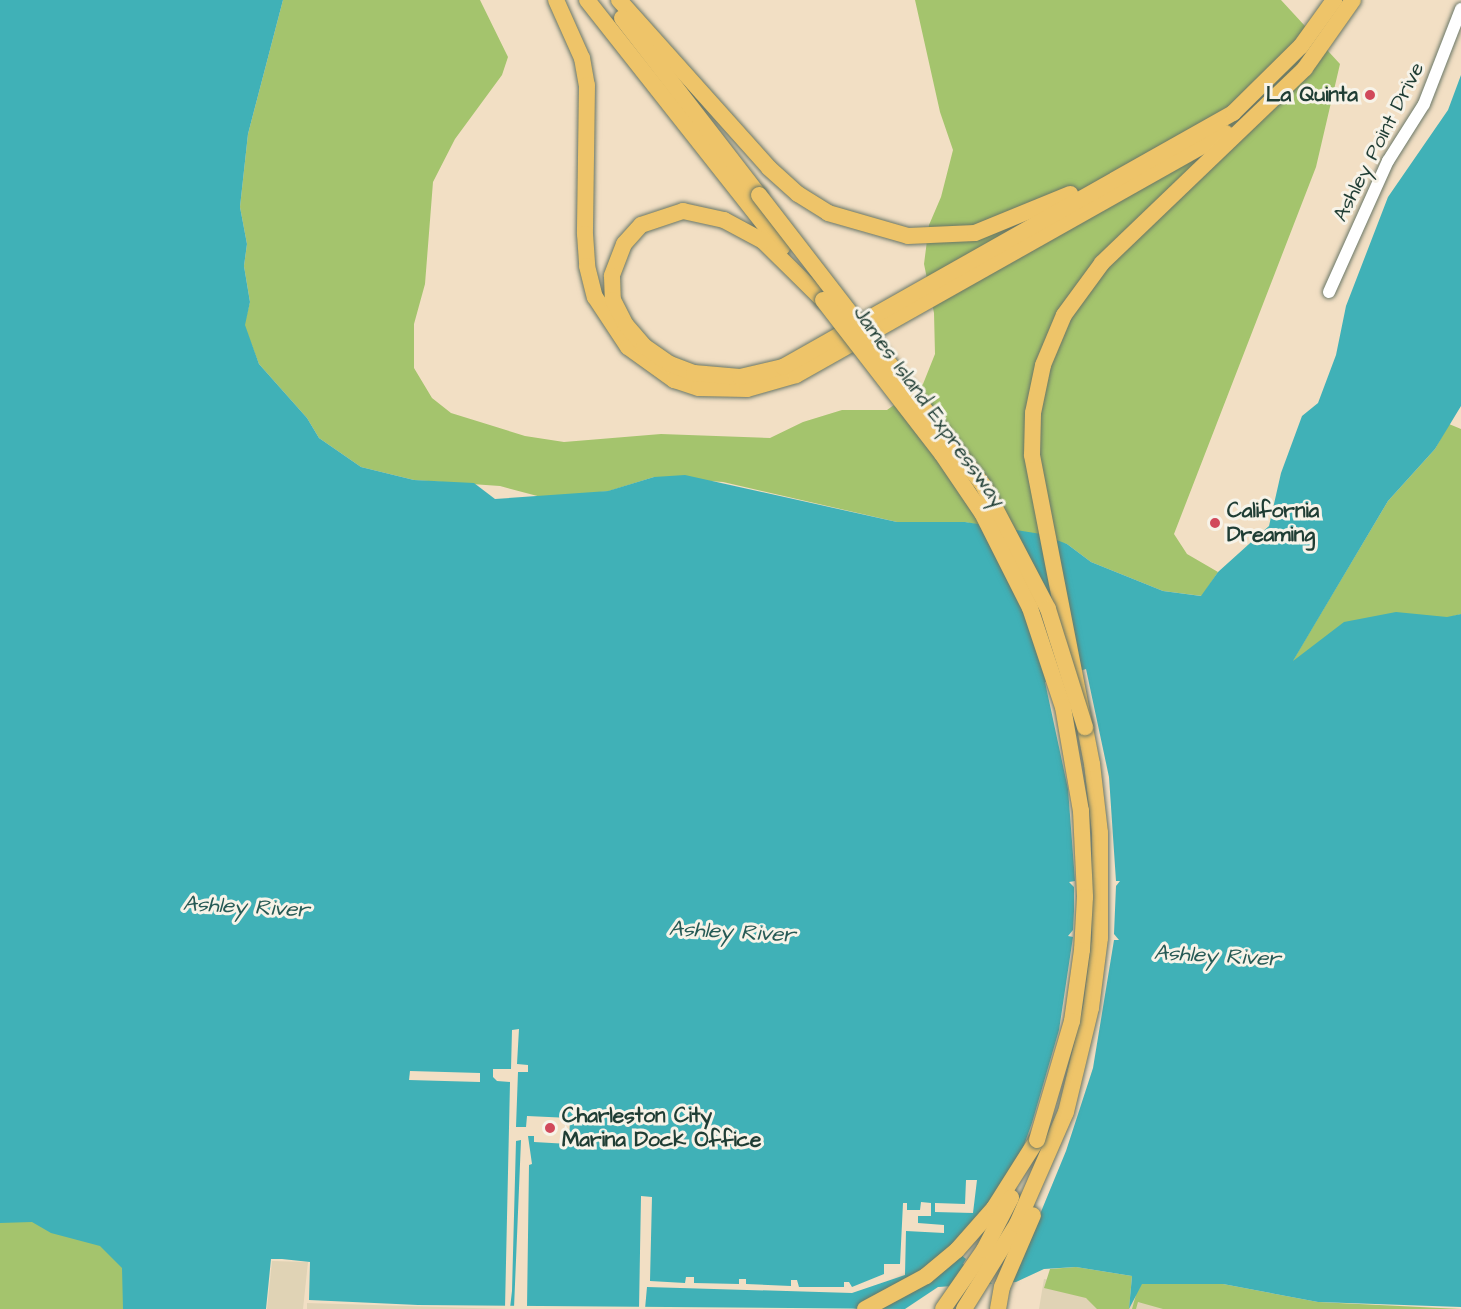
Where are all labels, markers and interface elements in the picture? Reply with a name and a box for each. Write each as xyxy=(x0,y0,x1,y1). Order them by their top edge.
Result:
street label: Ashley Point Drive xyxy=(1328,58,1430,226)
place label: La Quinta xyxy=(1266,82,1358,108)
marker: La Quinta xyxy=(1363,88,1377,102)
street label: James Island Expressway xyxy=(847,301,1011,513)
place label: California Dreaming xyxy=(1227,498,1319,548)
marker: California Dreaming xyxy=(1208,516,1222,530)
water label: Ashley River xyxy=(182,891,310,923)
water label: Ashley River xyxy=(668,916,796,948)
water label: Ashley River xyxy=(1153,940,1281,972)
place label: Charleston City Marina Dock Office xyxy=(562,1103,761,1153)
marker: Charleston City Marina Dock Office xyxy=(543,1121,557,1135)

